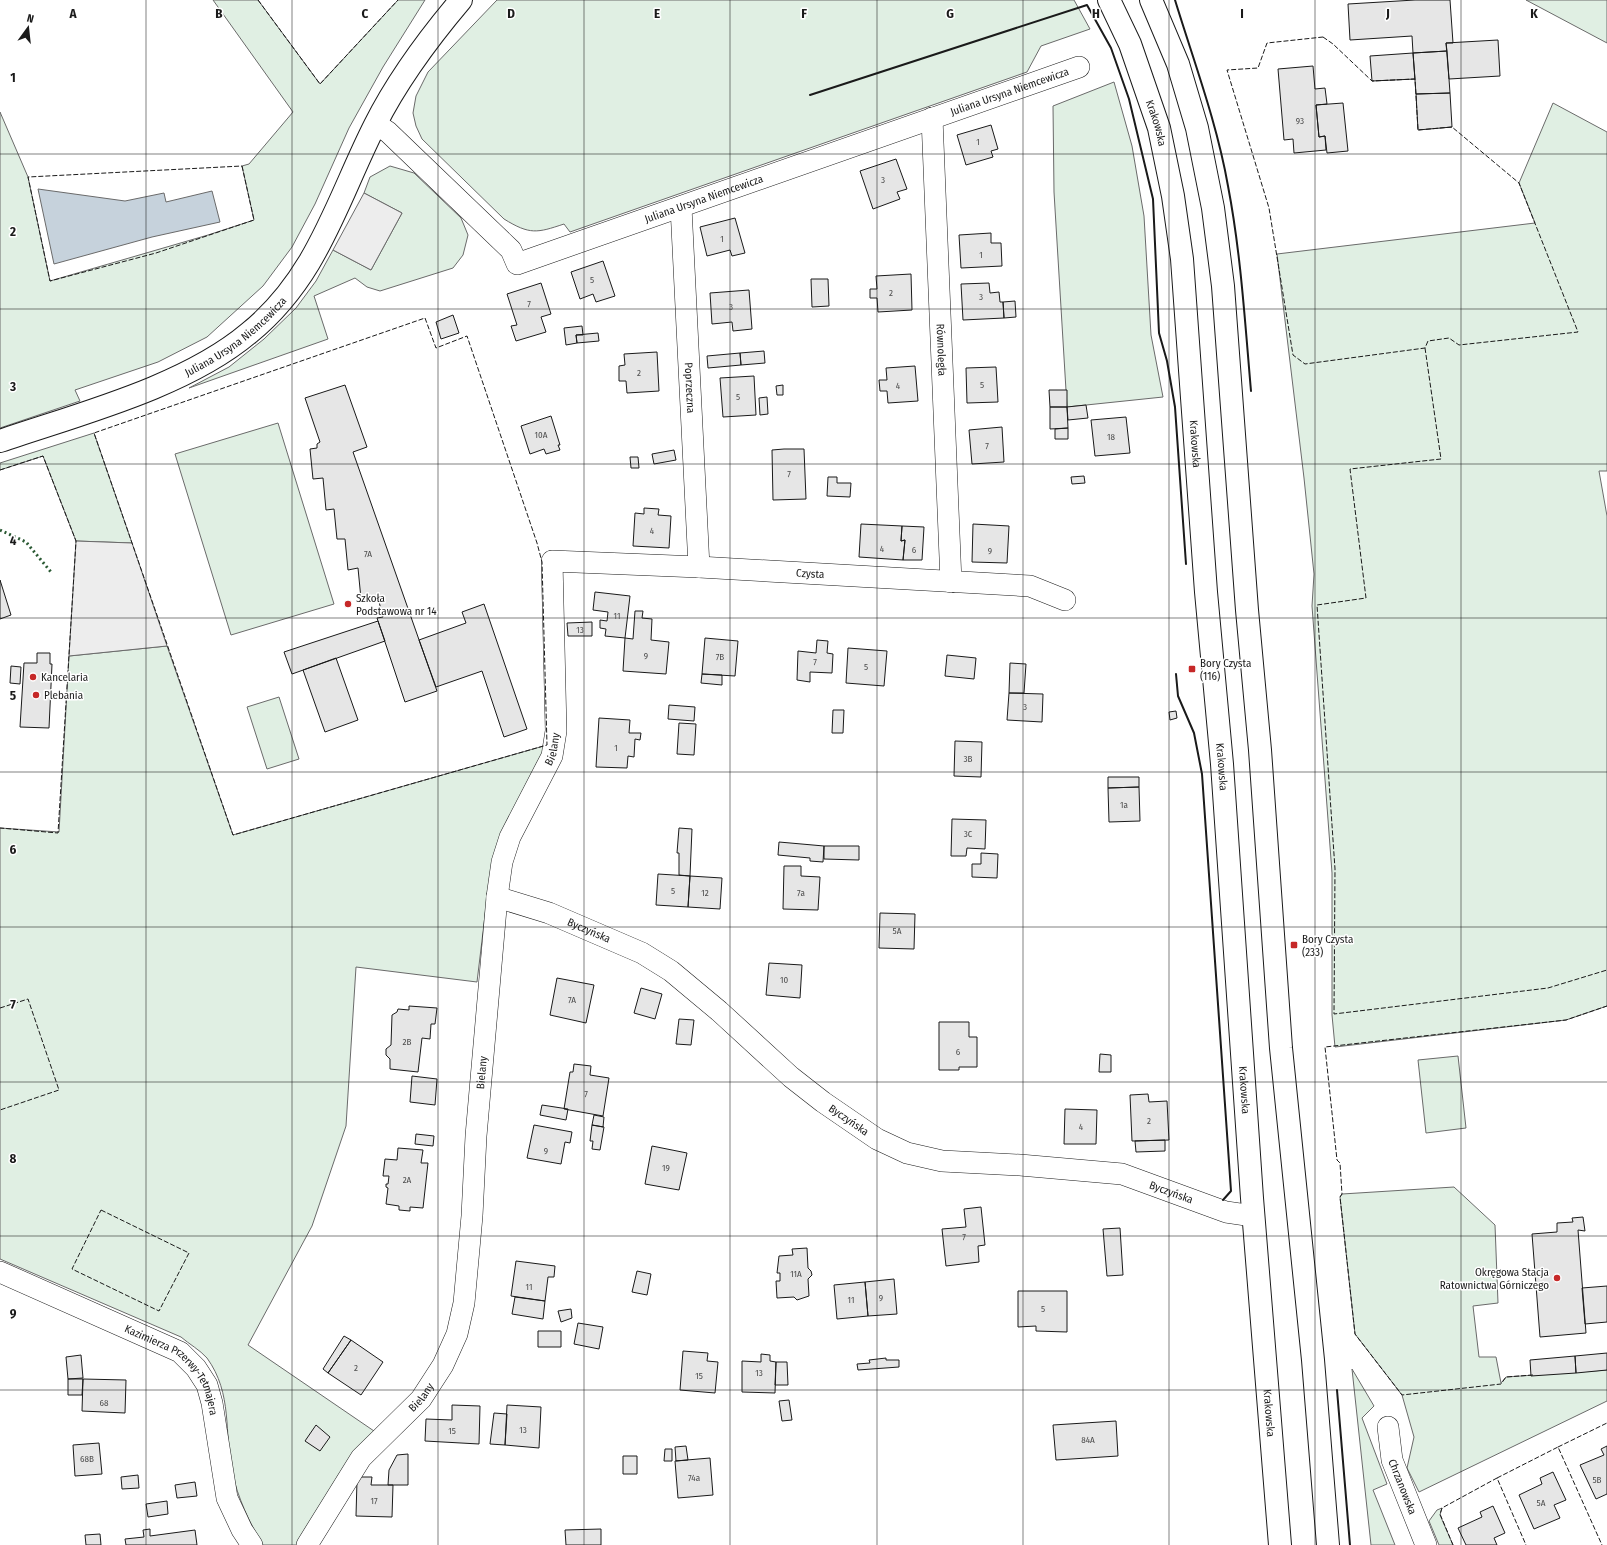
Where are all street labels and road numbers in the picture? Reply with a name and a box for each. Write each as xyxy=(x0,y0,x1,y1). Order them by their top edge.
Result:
street label: Juliana Ursyna Niemcewicza xyxy=(949,65,1071,118)
street label: Krakowska xyxy=(1143,98,1169,147)
street label: Juliana Ursyna Niemcewicza xyxy=(643,172,765,225)
street label: Juliana Ursyna Niemcewicza xyxy=(183,294,289,379)
street label: Równoległa xyxy=(934,323,949,376)
street label: Poprzeczna xyxy=(682,362,698,413)
street label: Krakowska xyxy=(1187,420,1204,468)
street label: Czysta xyxy=(796,566,825,581)
street label: Bielany xyxy=(542,732,562,768)
street label: Krakowska xyxy=(1214,742,1230,791)
street label: Byczyńska xyxy=(565,915,613,945)
street label: Bielany xyxy=(474,1055,490,1090)
street label: Krakowska xyxy=(1236,1066,1253,1114)
street label: Byczyńska xyxy=(826,1101,872,1138)
street label: Byczyńska xyxy=(1148,1178,1195,1206)
street label: Kazimierza Przerwy-Tetmajera xyxy=(123,1322,220,1416)
street label: Bielany xyxy=(406,1380,436,1414)
street label: Krakowska xyxy=(1261,1389,1278,1437)
street label: Chrzanowska xyxy=(1386,1457,1420,1516)

